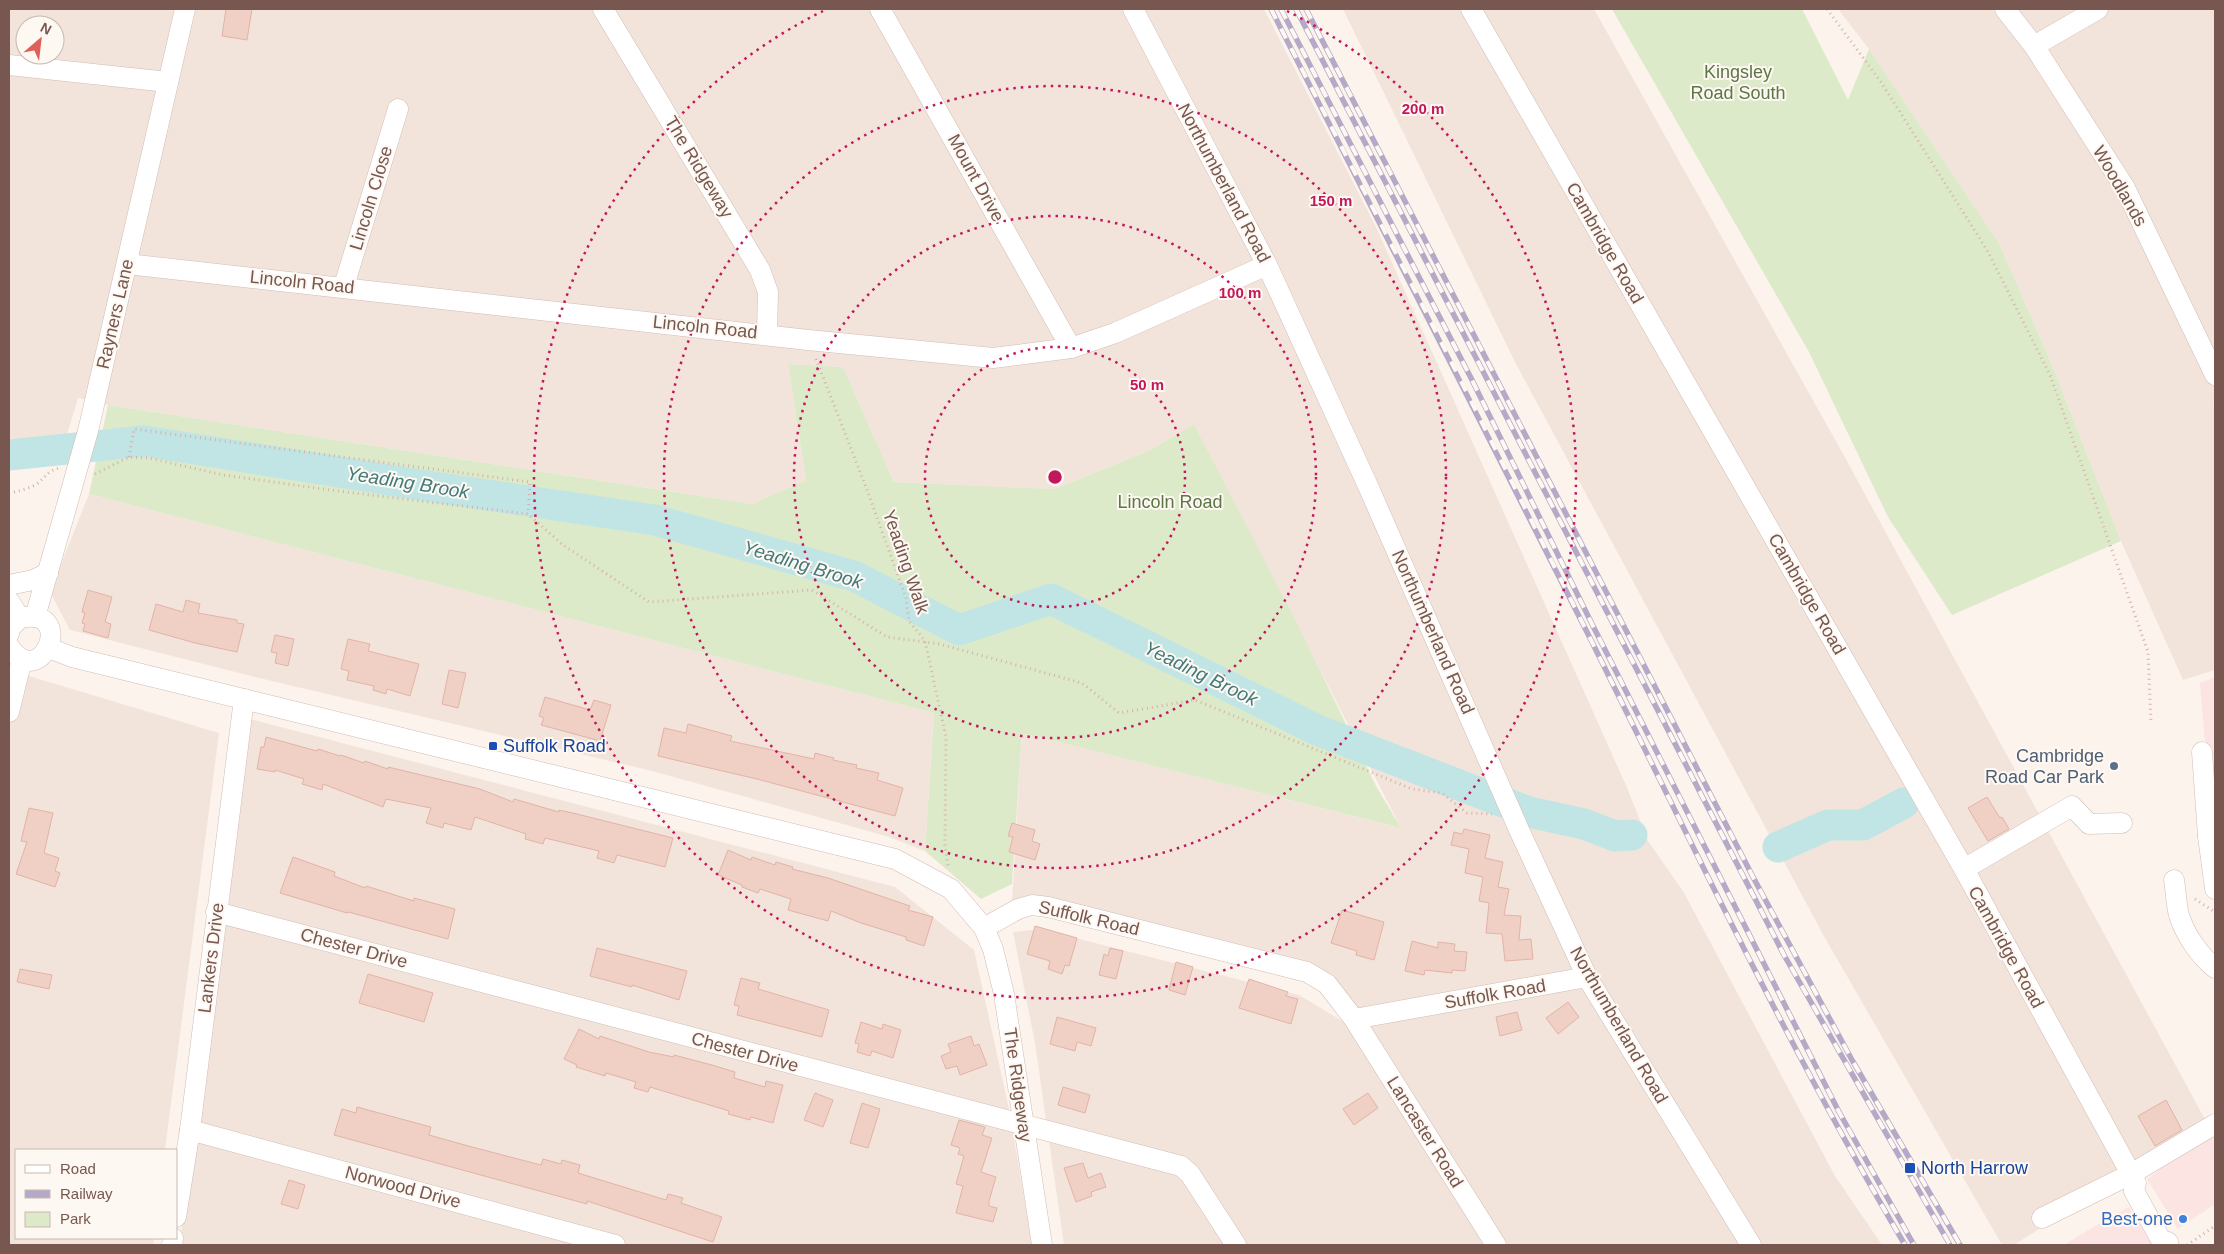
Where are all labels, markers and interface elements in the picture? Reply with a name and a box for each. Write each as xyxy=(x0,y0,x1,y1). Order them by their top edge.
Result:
north arrow xyxy=(15,15,65,65)
text: N xyxy=(38,19,54,38)
park label: Kingsley Road South xyxy=(1690,62,1786,103)
street label: Northumberland Road xyxy=(1174,100,1274,266)
text: 200 m xyxy=(1402,100,1444,117)
street label: The Ridgeway xyxy=(661,113,737,221)
street label: Mount Drive xyxy=(944,131,1008,225)
street label: Woodlands xyxy=(2089,142,2151,230)
street label: Lincoln Close xyxy=(346,143,396,253)
street label: Cambridge Road xyxy=(1562,179,1648,307)
text: 150 m xyxy=(1310,192,1352,209)
street label: Rayners Lane xyxy=(93,257,137,371)
street label: Lincoln Road xyxy=(249,267,355,297)
text: 100 m xyxy=(1219,284,1261,301)
street label: Lincoln Road xyxy=(652,312,758,342)
text: 50 m xyxy=(1130,376,1164,393)
water label: Yeading Brook xyxy=(345,462,472,503)
centre of rings xyxy=(1046,468,1064,486)
park label: Lincoln Road xyxy=(1117,492,1223,512)
street label: Yeading Walk xyxy=(879,507,933,618)
street label: Cambridge Road xyxy=(1764,530,1850,658)
water label: Yeading Brook xyxy=(741,536,866,593)
street label: Northumberland Road xyxy=(1388,547,1478,717)
water label: Yeading Brook xyxy=(1141,637,1262,711)
place label: Suffolk Road xyxy=(503,736,606,756)
marker: Suffolk Road xyxy=(487,740,499,752)
place label: Cambridge Road Car Park xyxy=(1985,746,2105,787)
marker: Cambridge Road Car Park xyxy=(2108,760,2120,772)
street label: Cambridge Road xyxy=(1964,883,2048,1011)
street label: Suffolk Road xyxy=(1037,897,1141,939)
street label: Lankers Drive xyxy=(194,902,228,1014)
street label: Chester Drive xyxy=(298,924,410,972)
street label: Northumberland Road xyxy=(1566,943,1672,1107)
street label: Suffolk Road xyxy=(1443,975,1547,1013)
street label: The Ridgeway xyxy=(1000,1027,1036,1143)
street label: Chester Drive xyxy=(689,1028,801,1076)
street label: Lancaster Road xyxy=(1383,1073,1467,1191)
legend xyxy=(15,1149,178,1239)
place label: North Harrow xyxy=(1921,1158,2029,1178)
text: Road xyxy=(60,1160,96,1177)
marker: North Harrow xyxy=(1903,1161,1917,1175)
street label: Norwood Drive xyxy=(343,1162,463,1212)
text: Railway xyxy=(60,1185,113,1202)
place label: Best-one xyxy=(2101,1209,2173,1229)
text: Park xyxy=(60,1210,91,1227)
marker: Best-one xyxy=(2177,1213,2189,1225)

